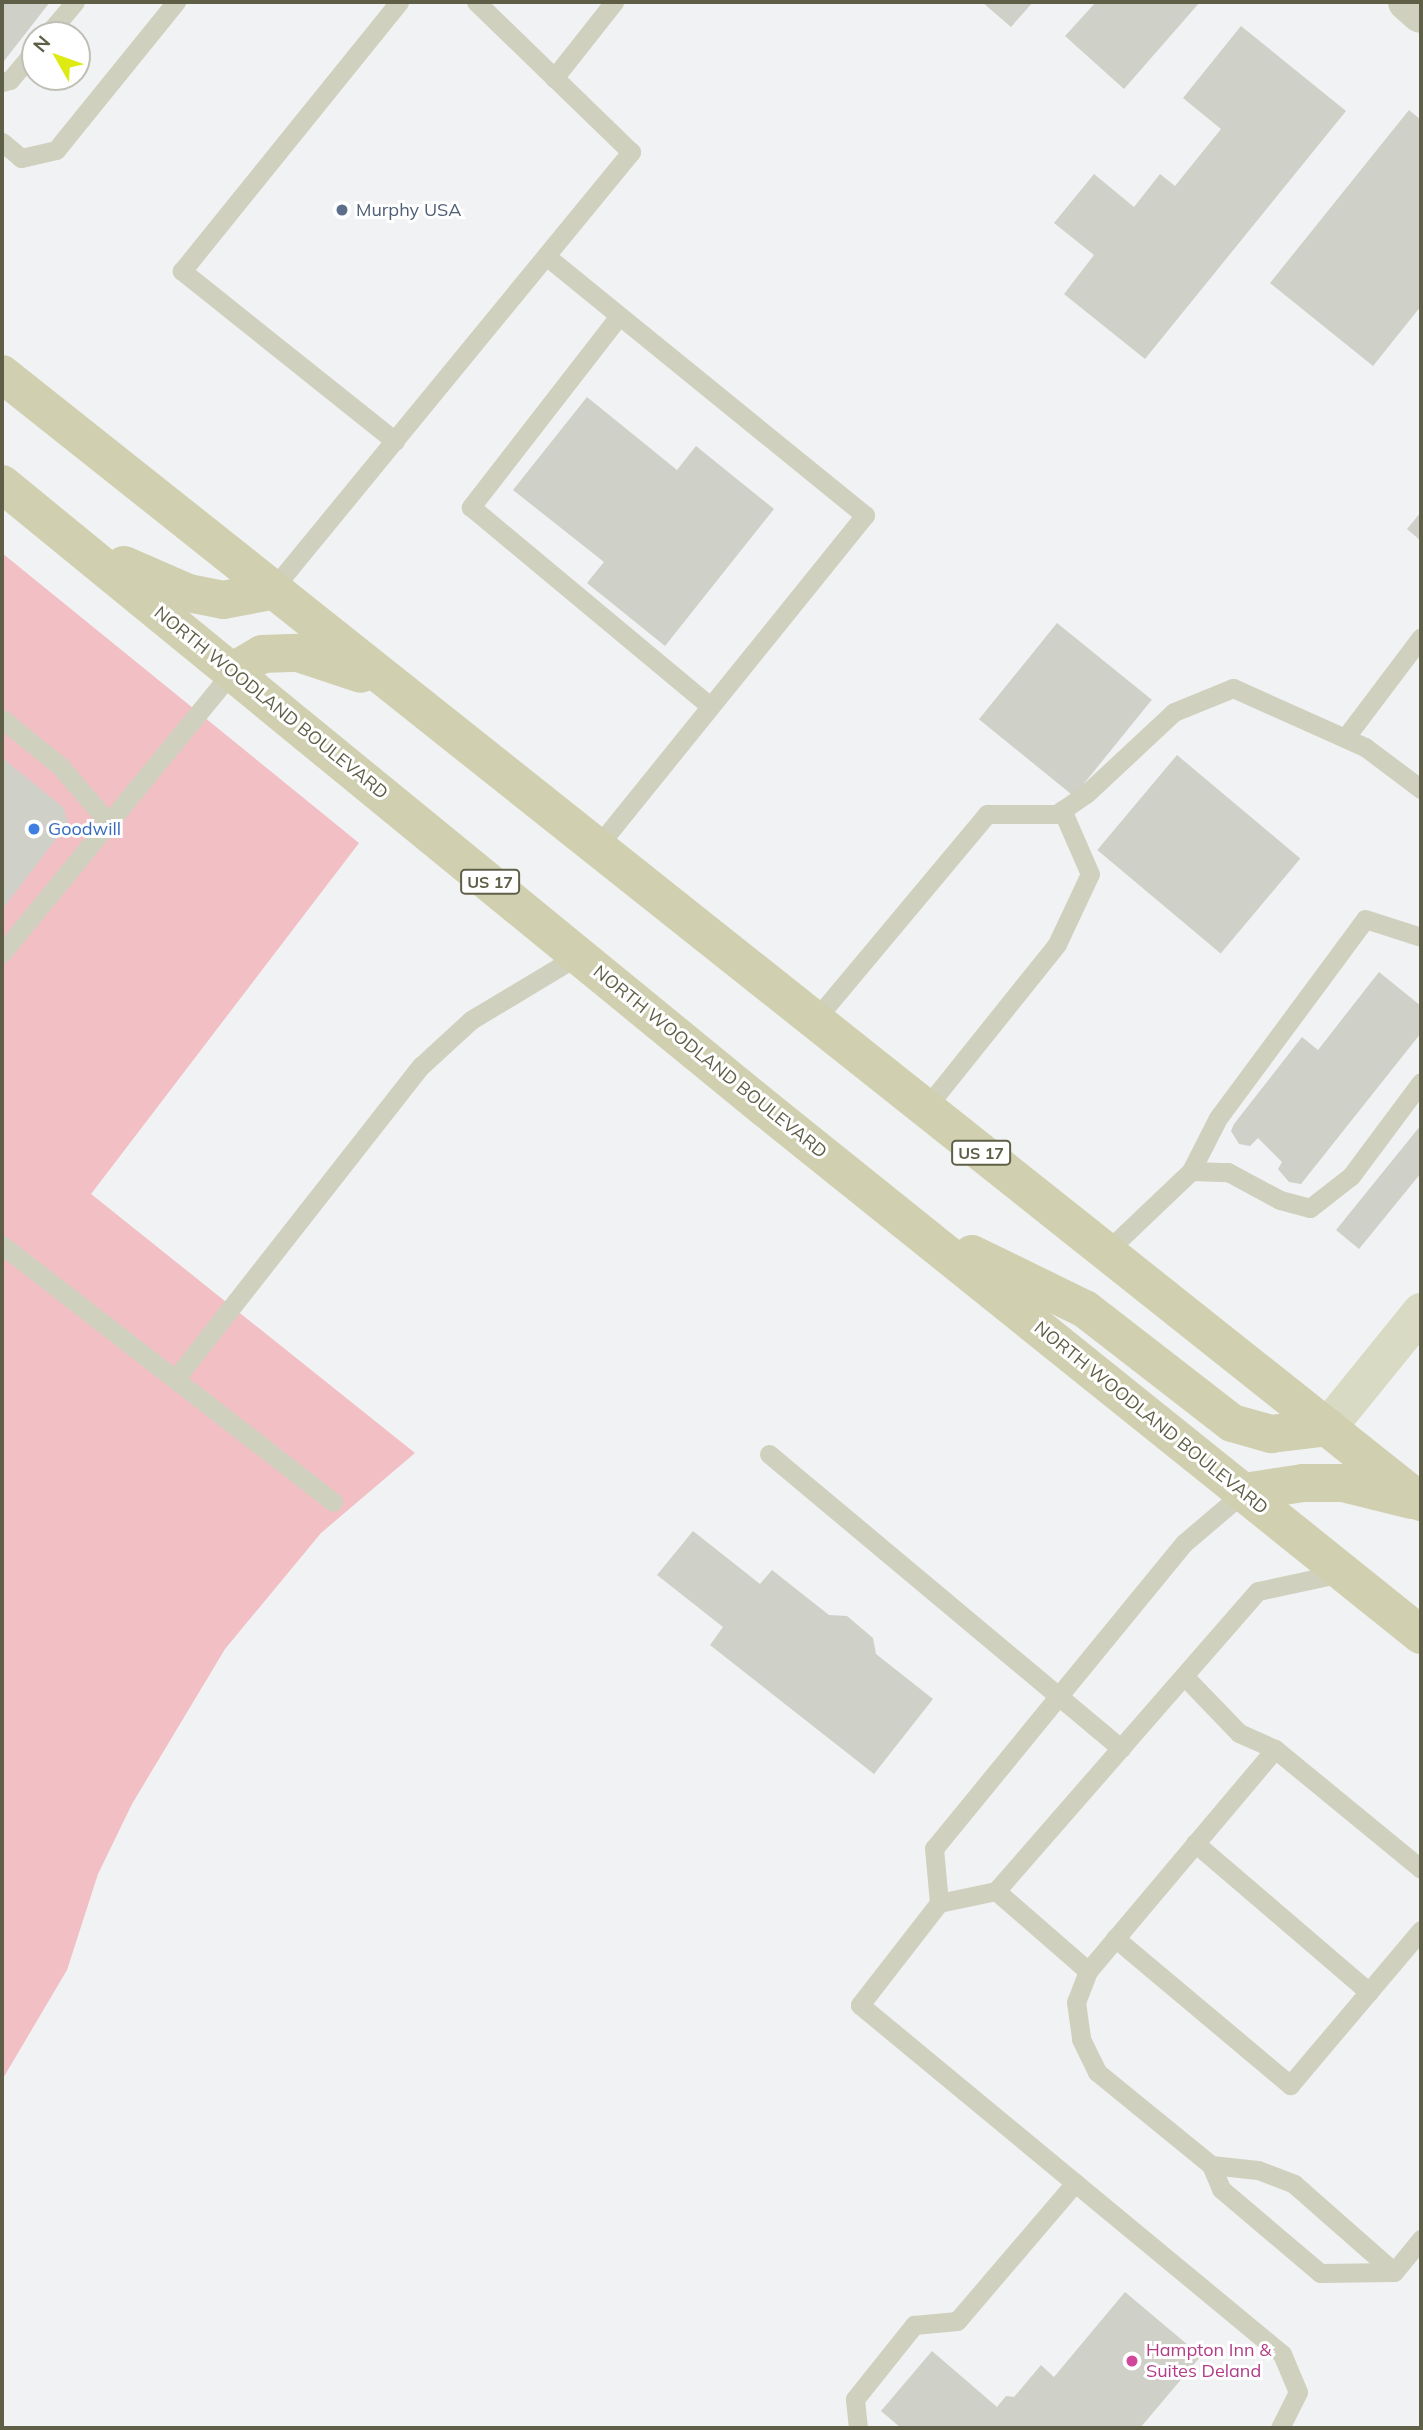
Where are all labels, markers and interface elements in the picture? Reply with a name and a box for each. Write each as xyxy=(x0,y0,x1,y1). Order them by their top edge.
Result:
north arrow xyxy=(21,21,91,91)
text: N xyxy=(28,31,55,57)
place label: Murphy USA xyxy=(356,199,461,221)
marker: Murphy USA xyxy=(334,202,350,218)
street label: NORTH WOODLAND BOULEVARD xyxy=(150,602,392,804)
place label: Goodwill xyxy=(48,818,121,840)
marker: Goodwill xyxy=(26,821,42,837)
road number: US 17 xyxy=(458,870,522,894)
street label: NORTH WOODLAND BOULEVARD xyxy=(589,961,831,1163)
road number: US 17 xyxy=(950,1140,1012,1166)
street label: NORTH WOODLAND BOULEVARD xyxy=(1030,1317,1272,1519)
place label: Hampton Inn & Suites Deland xyxy=(1146,2340,1271,2382)
marker: Hampton Inn & Suites Deland xyxy=(1124,2353,1140,2369)

